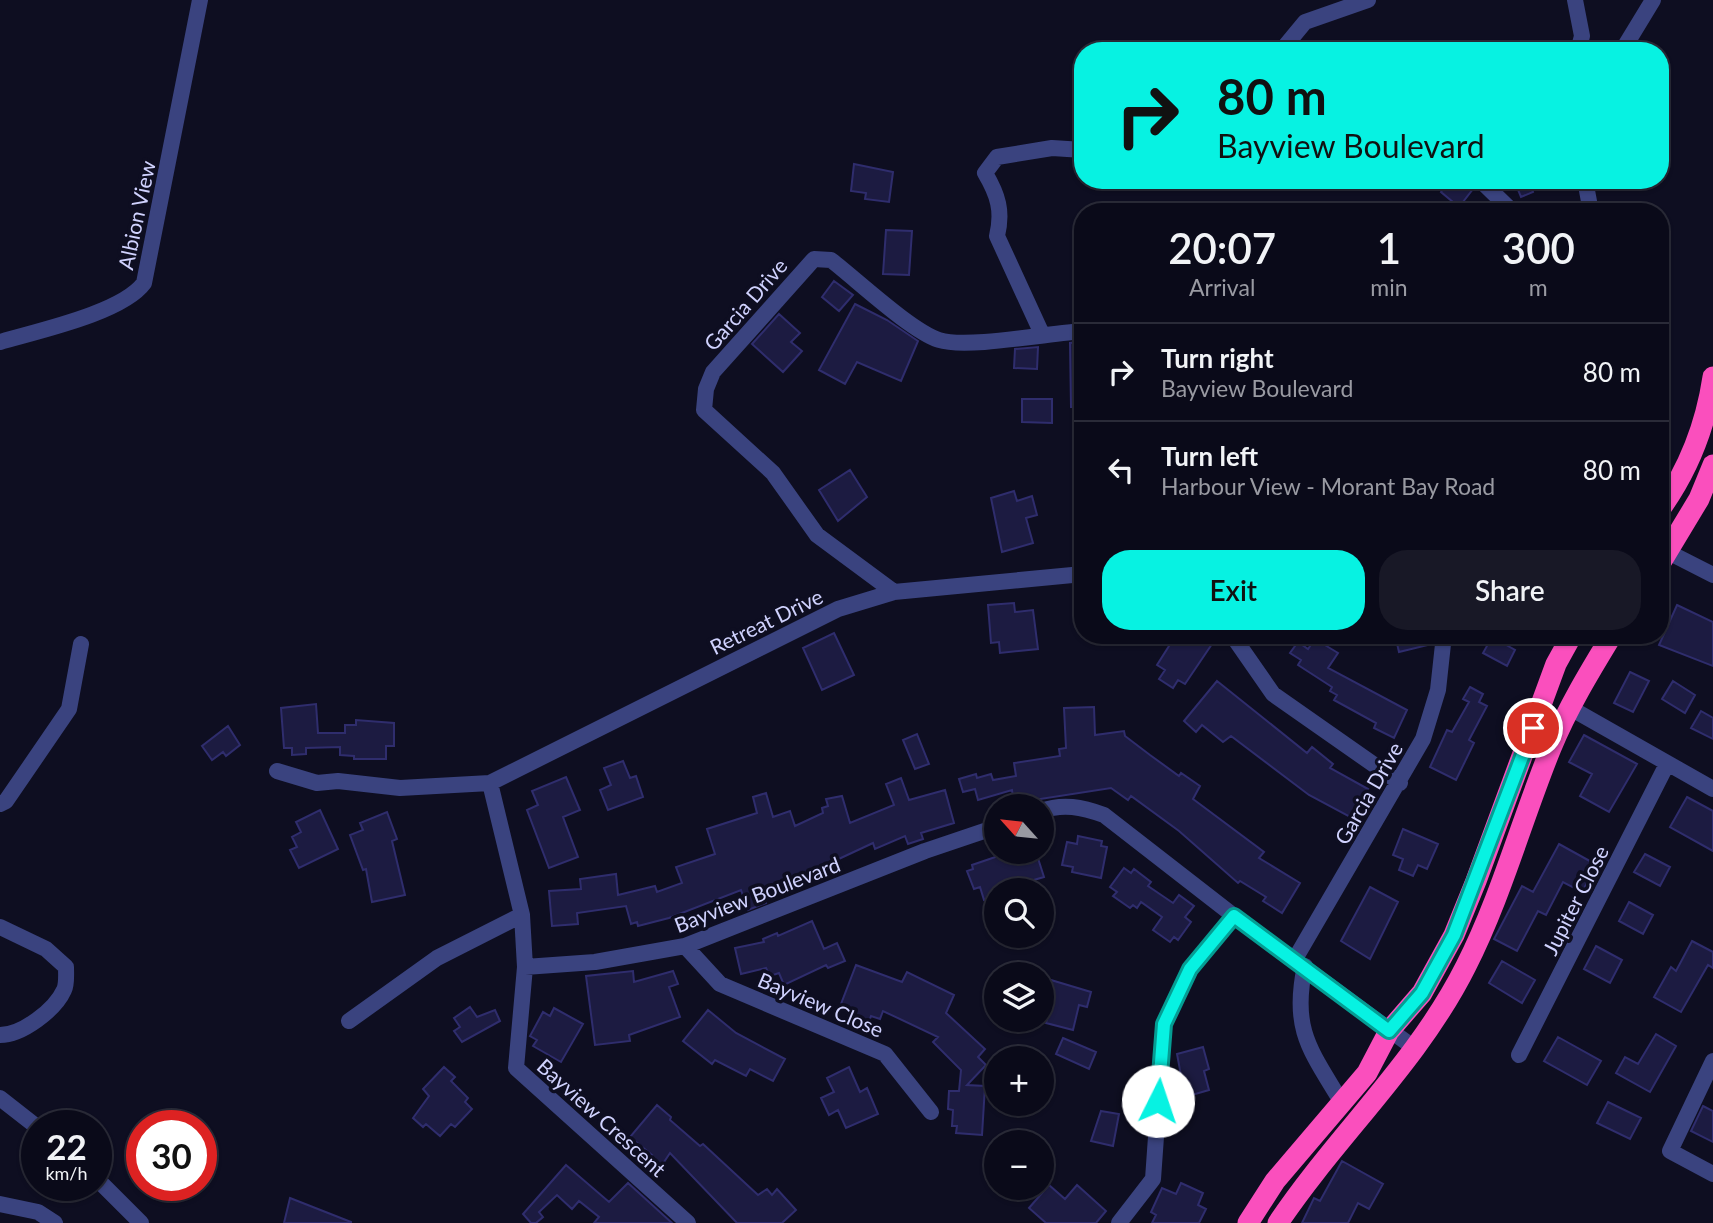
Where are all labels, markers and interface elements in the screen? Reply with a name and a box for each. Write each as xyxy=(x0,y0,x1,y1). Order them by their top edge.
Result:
text: 80 m xyxy=(1217,67,1327,125)
icon: right xyxy=(1102,70,1193,161)
text: Bayview Boulevard xyxy=(1217,126,1485,165)
street label: Albion View xyxy=(112,158,160,272)
text: 20:07 xyxy=(1168,223,1276,273)
text: 1 xyxy=(1377,223,1401,273)
text: 300 xyxy=(1502,223,1575,273)
street label: Garcia Drive xyxy=(698,253,792,355)
text: Arrival xyxy=(1189,273,1255,301)
text: min xyxy=(1370,273,1408,301)
text: m xyxy=(1529,273,1548,301)
text: Turn right xyxy=(1161,342,1274,374)
icon: right xyxy=(1102,353,1140,391)
text: 80 m xyxy=(1583,356,1641,388)
text: Bayview Boulevard xyxy=(1161,374,1353,402)
text: Turn left xyxy=(1161,440,1258,472)
icon: left xyxy=(1102,451,1140,489)
text: 80 m xyxy=(1583,454,1641,486)
text: Harbour View - Morant Bay Road xyxy=(1161,472,1495,500)
button: Exit xyxy=(1102,550,1365,630)
button: Share xyxy=(1379,550,1641,630)
street label: Retreat Drive xyxy=(705,583,827,659)
pin xyxy=(1503,698,1563,758)
icon: arrive xyxy=(1514,709,1552,747)
street label: Garcia Drive xyxy=(1329,737,1407,849)
north arrow xyxy=(984,794,1054,864)
map controls xyxy=(984,794,1054,1200)
street label: Jupiter Close xyxy=(1537,841,1613,959)
street label: Bayview Boulevard xyxy=(671,851,843,937)
button: search xyxy=(984,878,1054,948)
button: layers xyxy=(984,962,1054,1032)
street label: Bayview Close xyxy=(755,966,887,1042)
button: + xyxy=(984,1046,1054,1116)
street label: Bayview Crescent xyxy=(533,1053,672,1182)
position arrow xyxy=(1121,1064,1195,1138)
speed limit sign: 30 xyxy=(126,1110,217,1201)
text: 22 xyxy=(46,1125,87,1167)
button: − xyxy=(984,1130,1054,1200)
text: km/h xyxy=(45,1162,88,1184)

